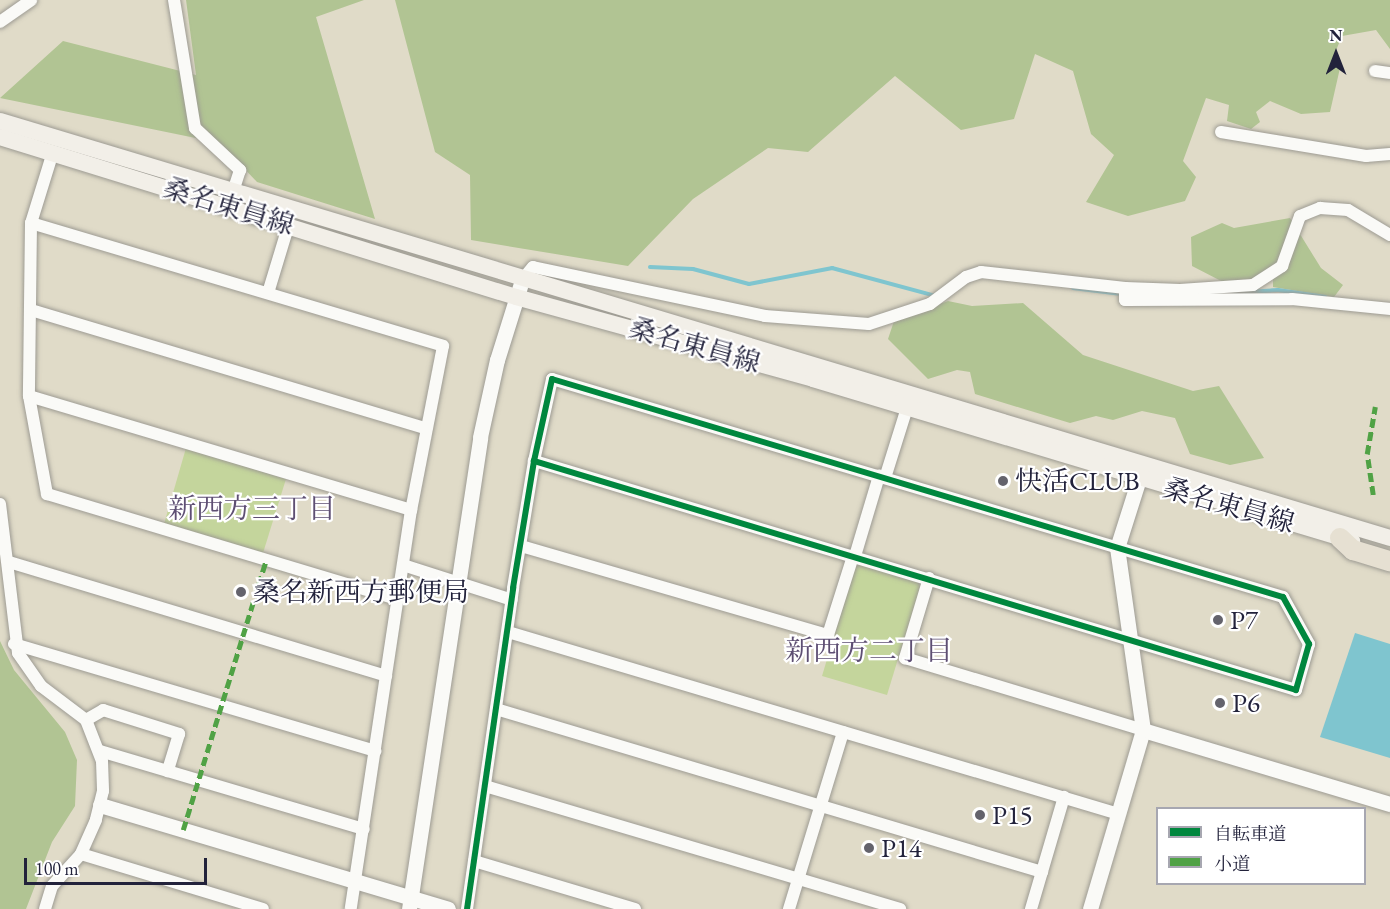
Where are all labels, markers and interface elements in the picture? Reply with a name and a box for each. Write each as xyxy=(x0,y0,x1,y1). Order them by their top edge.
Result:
north arrow xyxy=(1306,24,1366,84)
text: N xyxy=(1330,25,1342,46)
street label: 桑名東員線 xyxy=(160,171,298,241)
street label: 桑名東員線 xyxy=(626,311,764,379)
place label: 快活CLUB xyxy=(1015,465,1140,497)
street label: 桑名東員線 xyxy=(1160,471,1298,539)
marker: 快活CLUB xyxy=(996,474,1010,488)
district label: 新西方三丁目 xyxy=(168,491,336,525)
place label: 桑名新西方郵便局 xyxy=(253,576,469,608)
marker: 桑名新西方郵便局 xyxy=(234,585,248,599)
place label: P7 xyxy=(1230,604,1258,636)
marker: P7 xyxy=(1211,613,1225,627)
district label: 新西方二丁目 xyxy=(785,633,953,667)
place label: P6 xyxy=(1232,687,1260,719)
marker: P6 xyxy=(1213,696,1227,710)
place label: P15 xyxy=(992,799,1033,831)
legend xyxy=(1156,807,1366,885)
marker: P15 xyxy=(973,808,987,822)
text: 自転車道 xyxy=(1214,822,1286,845)
place label: P14 xyxy=(881,832,922,864)
marker: P14 xyxy=(862,841,876,855)
scale bar xyxy=(27,846,210,884)
text: 小道 xyxy=(1214,852,1250,875)
text: 100 m xyxy=(35,857,79,880)

